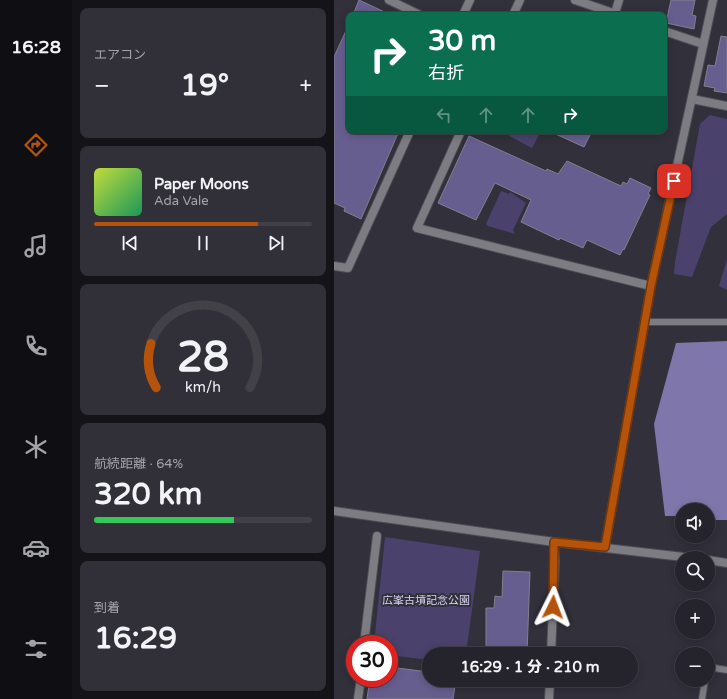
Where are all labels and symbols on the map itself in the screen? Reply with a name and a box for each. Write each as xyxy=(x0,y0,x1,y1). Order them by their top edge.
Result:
pin xyxy=(657,164,691,198)
position arrow xyxy=(532,586,574,628)
park label: 広峯古墳記念公園 xyxy=(382,594,470,607)
speed limit sign: 30 xyxy=(346,635,398,687)

